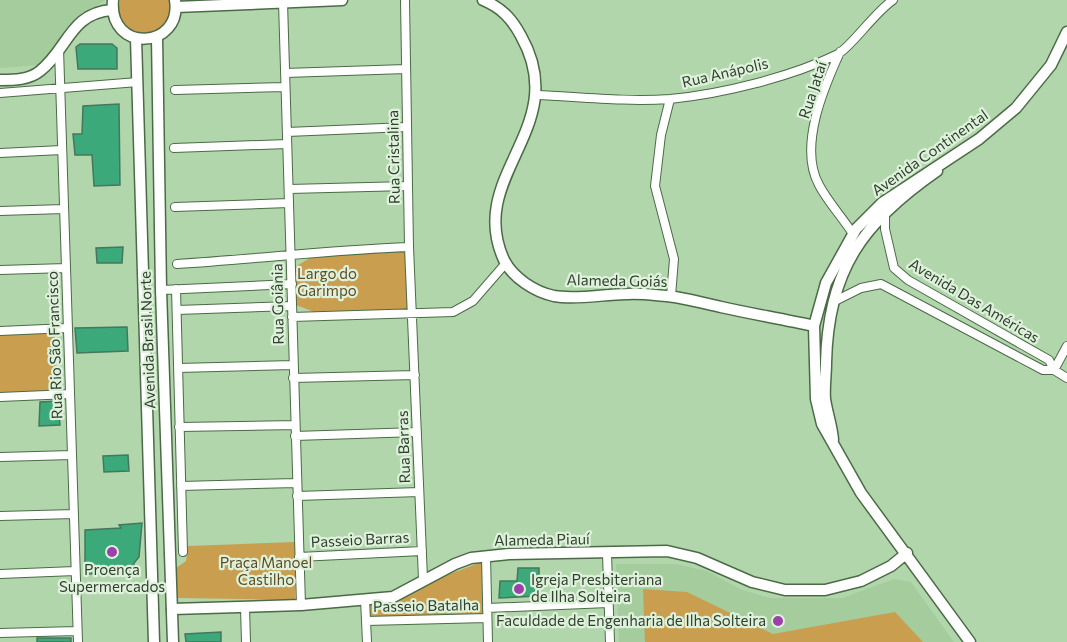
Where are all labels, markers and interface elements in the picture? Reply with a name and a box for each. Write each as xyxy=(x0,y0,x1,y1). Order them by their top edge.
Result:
street label: Rua Anápolis xyxy=(680,53,770,91)
street label: Rua Jataí xyxy=(794,58,830,121)
street label: Avenida Continental xyxy=(868,105,991,199)
street label: Rua Cristalina xyxy=(383,110,403,204)
street label: Avenida Das Américas xyxy=(906,254,1043,346)
street label: Rua Goiânia xyxy=(267,263,287,345)
park label: Largo do Garimpo xyxy=(297,264,357,299)
street label: Alameda Goiás xyxy=(566,270,668,290)
street label: Rua Rio São Francisco xyxy=(42,271,66,419)
street label: Avenida Brasil Norte xyxy=(136,271,158,409)
street label: Rua Barras xyxy=(393,410,413,484)
street label: Passeio Barras xyxy=(310,527,410,551)
street label: Alameda Piauí xyxy=(494,529,591,549)
marker: Proença Supermercados xyxy=(105,545,119,559)
park label: Praça Manoel Castilho xyxy=(220,553,312,588)
place label: Proença Supermercados xyxy=(59,560,165,595)
place label: Igreja Presbiteriana de Ilha Solteira xyxy=(531,570,662,605)
marker: Igreja Presbiteriana de Ilha Solteira xyxy=(512,582,526,596)
street label: Passeio Batalha xyxy=(373,595,479,615)
place label: Faculdade de Engenharia de Ilha Solteira xyxy=(496,611,766,629)
marker: Faculdade de Engenharia de Ilha Solteira xyxy=(771,614,785,628)

